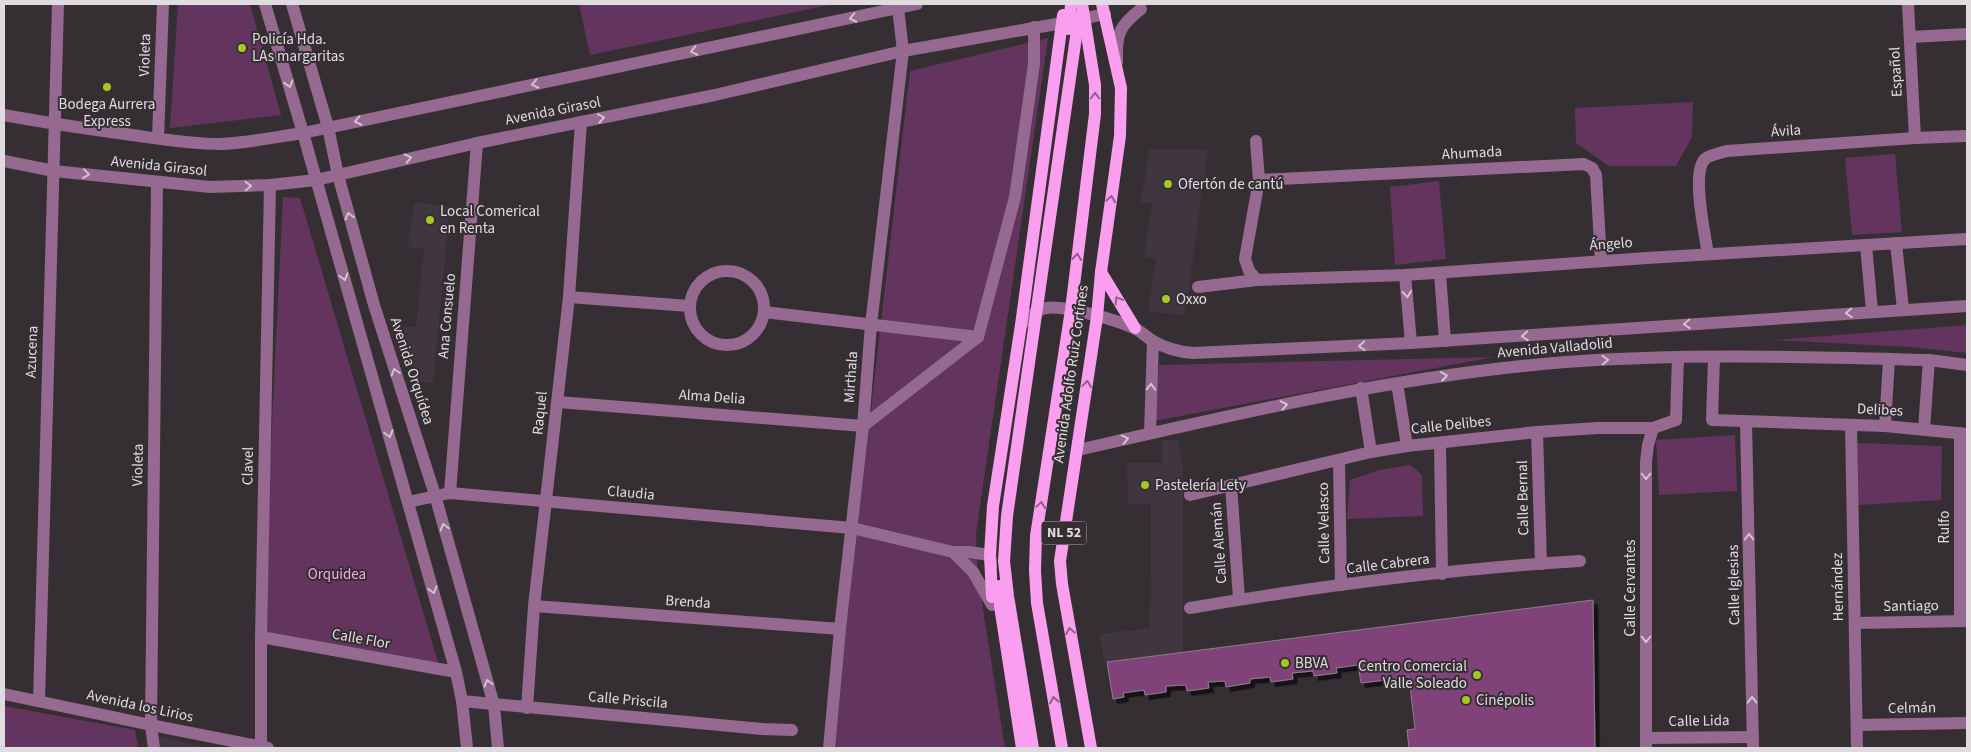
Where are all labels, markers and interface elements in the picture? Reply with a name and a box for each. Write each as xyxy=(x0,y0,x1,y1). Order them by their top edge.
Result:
one-way arrow xyxy=(848,12,857,22)
place label: Policía Hda. LAs margaritas xyxy=(252,29,345,67)
street label: Violeta xyxy=(134,33,156,77)
marker: Policía Hda. LAs margaritas xyxy=(236,42,248,54)
one-way arrow xyxy=(689,45,698,56)
street label: Español xyxy=(1884,46,1908,98)
one-way arrow xyxy=(530,78,539,89)
one-way arrow xyxy=(283,79,293,88)
marker: Bodega Aurrera Express xyxy=(101,81,113,93)
street label: Avenida Girasol xyxy=(503,91,603,131)
one-way arrow xyxy=(1090,92,1100,100)
place label: Bodega Aurrera Express xyxy=(59,94,155,132)
one-way arrow xyxy=(597,113,605,123)
one-way arrow xyxy=(354,115,363,125)
street label: Ávila xyxy=(1770,119,1802,143)
street label: Ahumada xyxy=(1441,141,1503,165)
street label: Avenida Girasol xyxy=(110,150,208,182)
one-way arrow xyxy=(403,153,412,164)
one-way arrow xyxy=(83,168,91,179)
place label: Ofertón de cantú xyxy=(1178,174,1284,195)
marker: Ofertón de cantú xyxy=(1162,178,1174,190)
one-way arrow xyxy=(244,181,252,191)
one-way arrow xyxy=(1105,194,1116,202)
place label: Local Comerical en Renta xyxy=(440,201,540,239)
one-way arrow xyxy=(345,212,355,220)
marker: Local Comerical en Renta xyxy=(424,214,436,226)
street label: Ángelo xyxy=(1589,232,1633,256)
one-way arrow xyxy=(1071,253,1082,261)
street label: Ana Consuelo xyxy=(433,272,461,360)
one-way arrow xyxy=(338,273,349,282)
street label: Avenida Adolfo Ruiz Cortínes xyxy=(1048,284,1094,464)
place label: Oxxo xyxy=(1176,289,1207,310)
one-way arrow xyxy=(1401,290,1412,298)
marker: Oxxo xyxy=(1160,293,1172,305)
one-way arrow xyxy=(1115,296,1125,305)
one-way arrow xyxy=(1844,307,1852,318)
street label: Avenida Orquídea xyxy=(385,315,439,427)
one-way arrow xyxy=(1682,319,1690,330)
street label: Azucena xyxy=(21,326,43,378)
one-way arrow xyxy=(1520,330,1528,341)
street label: Avenida Valladolid xyxy=(1496,332,1614,364)
one-way arrow xyxy=(1358,340,1366,351)
street label: Mirthala xyxy=(839,350,863,404)
one-way arrow xyxy=(1602,355,1610,366)
one-way arrow xyxy=(391,368,401,376)
one-way arrow xyxy=(1440,371,1448,382)
one-way arrow xyxy=(1082,380,1092,389)
one-way arrow xyxy=(1146,383,1157,391)
street label: Alma Delia xyxy=(678,384,746,410)
street label: Raquel xyxy=(527,390,553,436)
street label: Delibes xyxy=(1856,398,1904,422)
one-way arrow xyxy=(1279,400,1288,410)
street label: Calle Delibes xyxy=(1410,410,1492,440)
one-way arrow xyxy=(383,429,393,437)
one-way arrow xyxy=(1121,434,1130,445)
street label: Violeta xyxy=(127,443,149,487)
street label: Clavel xyxy=(237,447,259,485)
street label: Calle Bernal xyxy=(1512,460,1534,536)
one-way arrow xyxy=(1641,473,1651,481)
place label: Pastelería Lety xyxy=(1155,475,1246,496)
marker: Pastelería Lety xyxy=(1139,479,1151,491)
street label: Claudia xyxy=(606,480,656,506)
street label: Calle Velasco xyxy=(1313,482,1335,564)
one-way arrow xyxy=(1035,500,1045,509)
street label: Calle Alemán xyxy=(1206,501,1232,585)
street label: Rulfo xyxy=(1934,511,1955,543)
one-way arrow xyxy=(439,522,450,531)
road number: NL 52 xyxy=(1042,522,1086,544)
one-way arrow xyxy=(1744,533,1754,540)
street label: Calle Cervantes xyxy=(1620,540,1641,636)
street label: Calle Iglesias xyxy=(1723,544,1745,626)
street label: Calle Cabrera xyxy=(1345,548,1431,580)
street label: Hernández xyxy=(1827,553,1849,621)
park label: Orquidea xyxy=(308,564,366,585)
one-way arrow xyxy=(427,585,437,594)
street label: Brenda xyxy=(665,590,711,614)
street label: Santiago xyxy=(1883,595,1939,617)
street label: Calle Flor xyxy=(330,624,393,655)
one-way arrow xyxy=(1066,627,1076,636)
one-way arrow xyxy=(1641,636,1651,643)
place label: BBVA xyxy=(1295,653,1329,674)
place label: Centro Comercial Valle Soleado xyxy=(1358,656,1467,694)
marker: BBVA xyxy=(1279,657,1291,669)
marker: Centro Comercial Valle Soleado xyxy=(1471,669,1483,681)
one-way arrow xyxy=(483,680,493,688)
street label: Avenida los Lirios xyxy=(85,684,195,728)
street label: Calle Priscila xyxy=(587,686,669,714)
place label: Cinépolis xyxy=(1476,690,1534,711)
marker: Cinépolis xyxy=(1460,694,1472,706)
one-way arrow xyxy=(1747,695,1757,703)
one-way arrow xyxy=(1049,696,1059,705)
street label: Celmán xyxy=(1888,697,1936,719)
street label: Calle Lida xyxy=(1668,710,1730,732)

